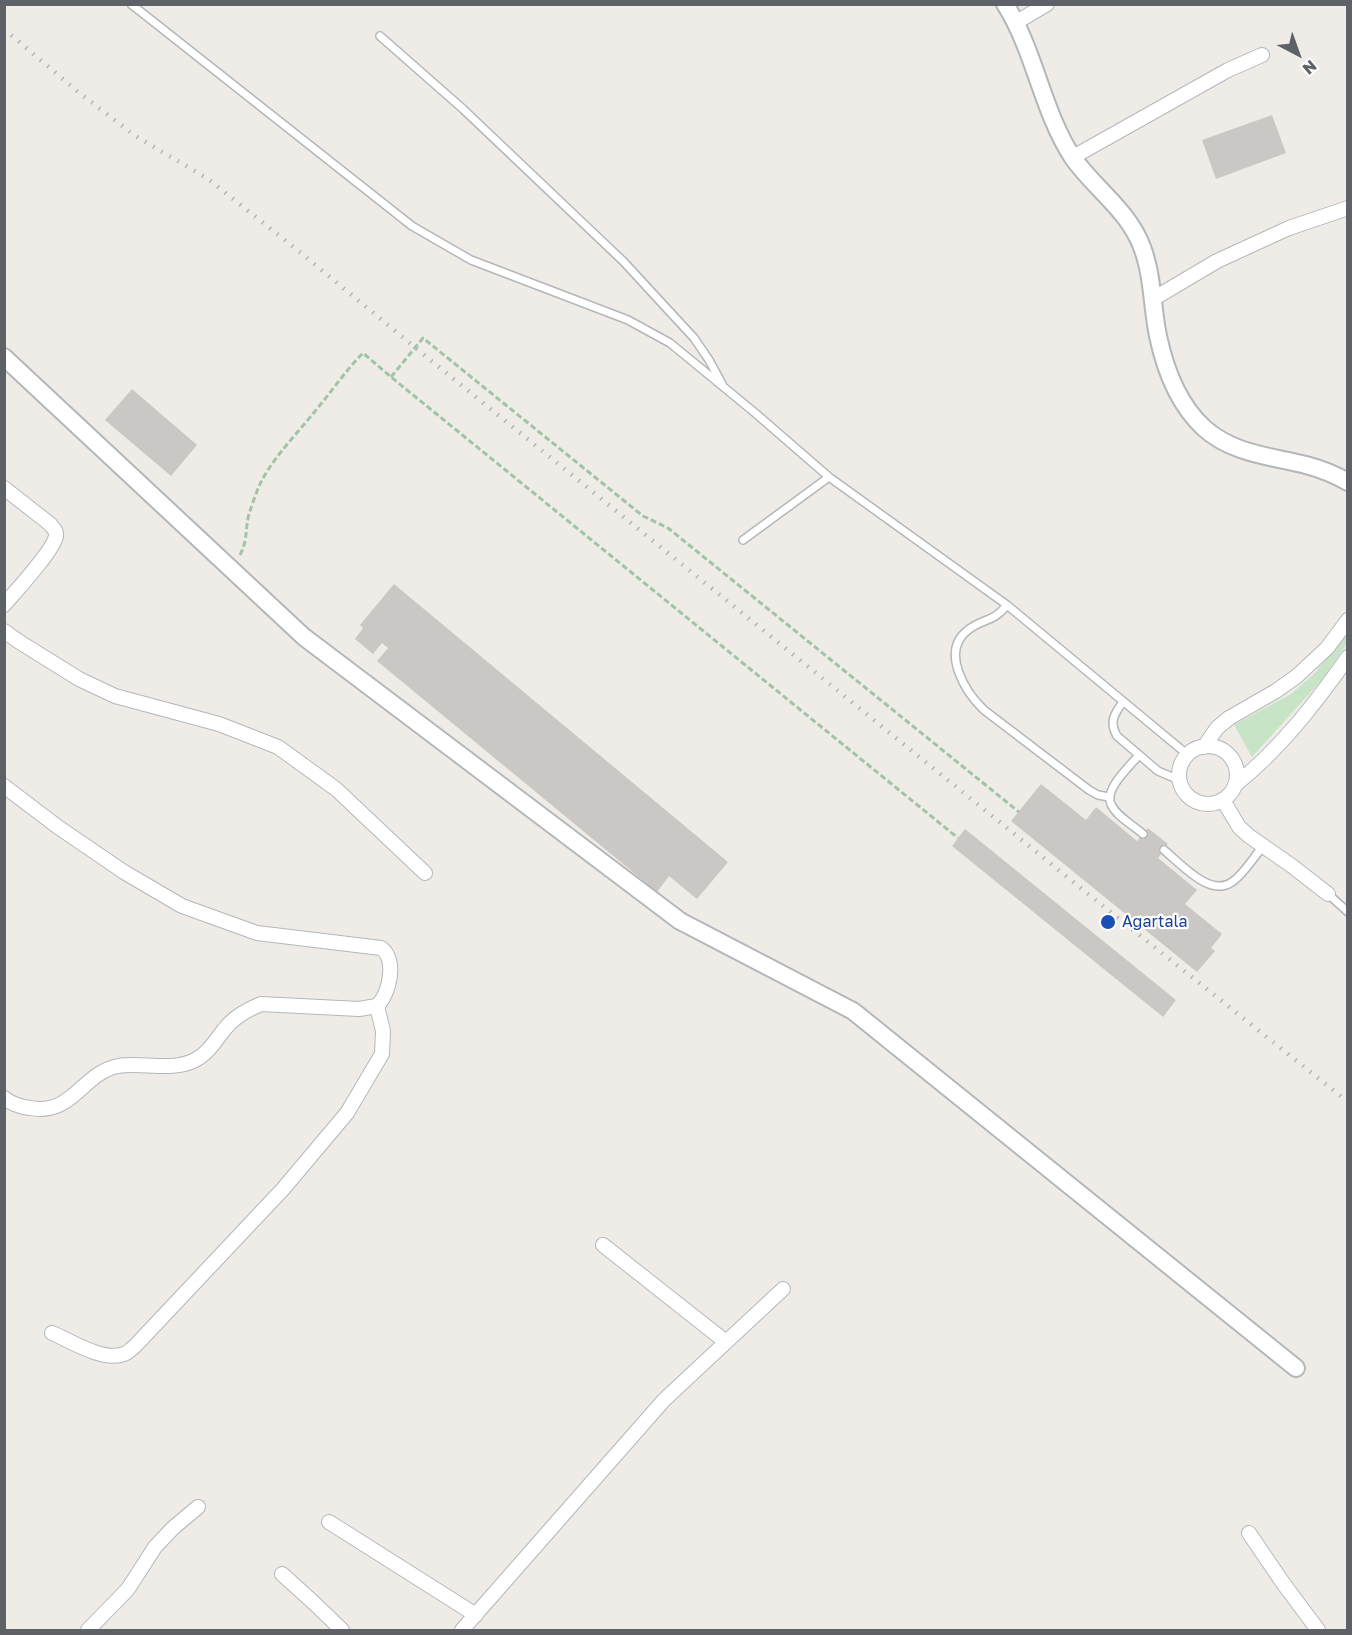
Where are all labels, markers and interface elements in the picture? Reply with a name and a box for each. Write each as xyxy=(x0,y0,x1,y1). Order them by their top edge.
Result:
north arrow xyxy=(1268,24,1328,84)
text: N xyxy=(1299,56,1321,79)
place label: Agartala xyxy=(1122,912,1188,932)
marker: Agartala xyxy=(1099,913,1117,931)

